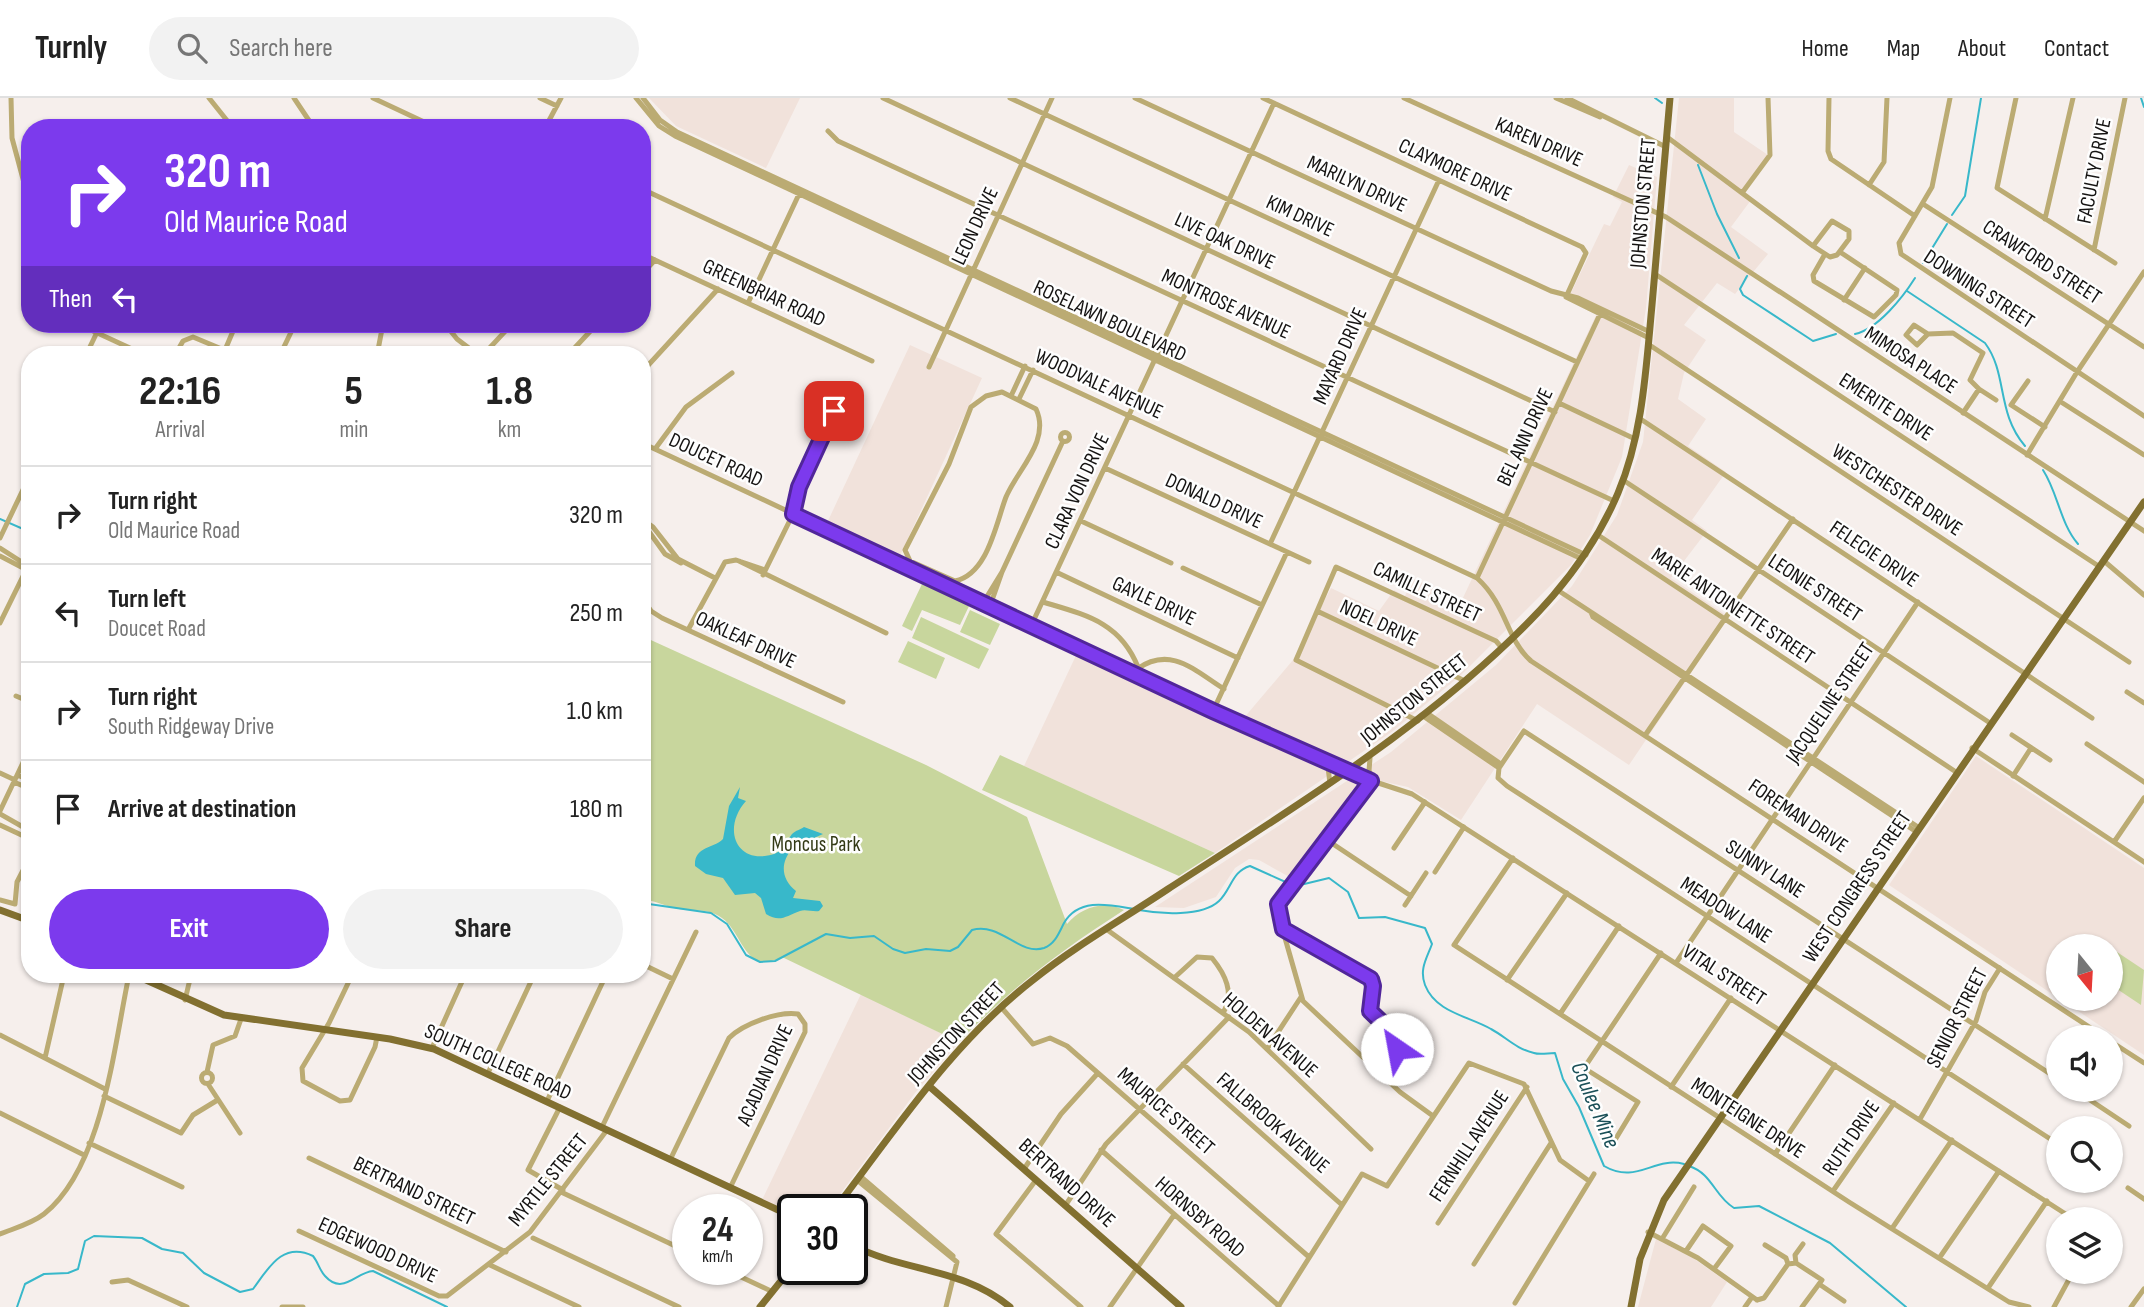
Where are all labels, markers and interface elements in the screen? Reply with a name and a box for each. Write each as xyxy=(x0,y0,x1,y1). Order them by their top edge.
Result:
search box xyxy=(149,17,639,80)
text: Turnly xyxy=(35,28,107,68)
icon: search xyxy=(173,29,211,67)
text: Search here xyxy=(229,33,333,64)
text: Home xyxy=(1801,34,1849,63)
text: Map xyxy=(1887,34,1920,63)
text: About xyxy=(1958,34,2006,63)
text: Contact xyxy=(2044,34,2109,63)
street label: KAREN DRIVE xyxy=(1491,112,1587,172)
street label: FACULTY DRIVE xyxy=(2072,116,2116,226)
street label: CLAYMORE DRIVE xyxy=(1394,133,1516,207)
street label: JOHNSTON STREET xyxy=(1625,137,1661,270)
text: 320 m xyxy=(164,143,271,202)
icon: right xyxy=(49,147,140,238)
street label: MARILYN DRIVE xyxy=(1303,150,1411,218)
street label: LEON DRIVE xyxy=(946,183,1004,269)
street label: KIM DRIVE xyxy=(1262,189,1338,243)
text: Old Maurice Road xyxy=(164,203,348,242)
street label: LIVE OAK DRIVE xyxy=(1171,207,1279,275)
street label: CRAWFORD STREET xyxy=(1978,214,2106,310)
street label: DOWNING STREET xyxy=(1919,244,2039,334)
street label: GREENBRIAR ROAD xyxy=(699,254,829,332)
street label: MONTROSE AVENUE xyxy=(1158,263,1294,345)
street label: ROSELAWN BOULEVARD xyxy=(1029,275,1191,367)
icon: left xyxy=(106,280,144,318)
text: Then xyxy=(49,284,92,315)
street label: MAYARD DRIVE xyxy=(1308,304,1372,408)
street label: MIMOSA PLACE xyxy=(1860,321,1962,399)
street label: WOODVALE AVENUE xyxy=(1031,343,1167,425)
text: 22:16 xyxy=(139,366,221,417)
text: 5 xyxy=(345,366,363,417)
text: 1.8 xyxy=(486,366,533,417)
street label: EMERITE DRIVE xyxy=(1834,367,1938,447)
pin xyxy=(804,381,864,441)
street label: BEL ANN DRIVE xyxy=(1491,384,1559,490)
icon: arrive xyxy=(815,392,853,430)
text: Arrival xyxy=(155,416,205,444)
text: min xyxy=(339,416,368,444)
text: km xyxy=(498,416,521,444)
street label: DOUCET ROAD xyxy=(665,427,767,493)
street label: CLARA VON DRIVE xyxy=(1039,429,1115,553)
street label: WESTCHESTER DRIVE xyxy=(1827,439,1967,541)
street label: DONALD DRIVE xyxy=(1161,468,1267,534)
text: Turn right xyxy=(108,486,197,517)
icon: right xyxy=(49,496,87,534)
text: 320 m xyxy=(569,500,623,531)
street label: FELECIE DRIVE xyxy=(1825,515,1923,593)
text: Old Maurice Road xyxy=(108,517,240,545)
street label: MARIE ANTOINETTE STREET xyxy=(1647,542,1820,670)
street label: LEONIE STREET xyxy=(1764,549,1867,628)
street label: CAMILLE STREET xyxy=(1369,556,1485,628)
street label: GAYLE DRIVE xyxy=(1108,571,1200,631)
text: Turn left xyxy=(108,584,186,615)
icon: left xyxy=(49,594,87,632)
street label: NOEL DRIVE xyxy=(1336,594,1422,652)
text: 250 m xyxy=(569,598,623,629)
street label: OAKLEAF DRIVE xyxy=(692,606,800,674)
text: Doucet Road xyxy=(108,615,206,643)
street label: JACQUELINE STREET xyxy=(1780,638,1880,769)
street label: JOHNSTON STREET xyxy=(1355,648,1473,750)
text: Turn right xyxy=(108,682,197,713)
icon: right xyxy=(49,692,87,730)
text: 1.0 km xyxy=(567,696,623,727)
text: South Ridgeway Drive xyxy=(108,713,274,741)
street label: FOREMAN DRIVE xyxy=(1744,774,1852,858)
icon: arrive xyxy=(49,790,87,828)
text: Arrive at destination xyxy=(108,794,296,825)
text: 180 m xyxy=(570,794,623,825)
street label: WEST CONGRESS STREET xyxy=(1797,806,1917,967)
park label: Moncus Park xyxy=(772,832,860,857)
street label: SUNNY LANE xyxy=(1721,834,1809,904)
street label: MEADOW LANE xyxy=(1676,871,1776,949)
button: Exit xyxy=(49,889,329,969)
button: Share xyxy=(343,889,623,969)
north arrow xyxy=(2046,934,2123,1012)
map controls xyxy=(2046,934,2123,1284)
street label: VITAL STREET xyxy=(1678,939,1771,1011)
street label: SENIOR STREET xyxy=(1921,963,1993,1072)
street label: JOHNSTON STREET xyxy=(902,976,1010,1090)
street label: HOLDEN AVENUE xyxy=(1217,987,1323,1083)
position arrow xyxy=(1360,1012,1434,1086)
street label: SOUTH COLLEGE ROAD xyxy=(421,1018,575,1106)
street label: ACADIAN DRIVE xyxy=(731,1021,798,1130)
button: sound xyxy=(2046,1025,2123,1102)
water label: Coulee Mine xyxy=(1564,1057,1626,1153)
street label: MAURICE STREET xyxy=(1112,1062,1220,1160)
street label: FALLBROOK AVENUE xyxy=(1212,1067,1334,1179)
street label: MONTEIGNE DRIVE xyxy=(1686,1072,1810,1164)
street label: FERNHILL AVENUE xyxy=(1424,1086,1514,1206)
street label: RUTH DRIVE xyxy=(1817,1096,1885,1180)
button: search xyxy=(2046,1116,2123,1193)
street label: MYRTLE STREET xyxy=(503,1128,593,1231)
street label: BERTRAND DRIVE xyxy=(1014,1133,1120,1233)
street label: BERTRAND STREET xyxy=(349,1151,479,1231)
street label: HORNSBY ROAD xyxy=(1150,1171,1250,1263)
speed limit sign: 30 xyxy=(777,1194,868,1285)
button: layers xyxy=(2046,1207,2123,1284)
text: 24 xyxy=(702,1209,733,1252)
street label: EDGEWOOD DRIVE xyxy=(315,1212,441,1288)
text: km/h xyxy=(702,1246,733,1267)

